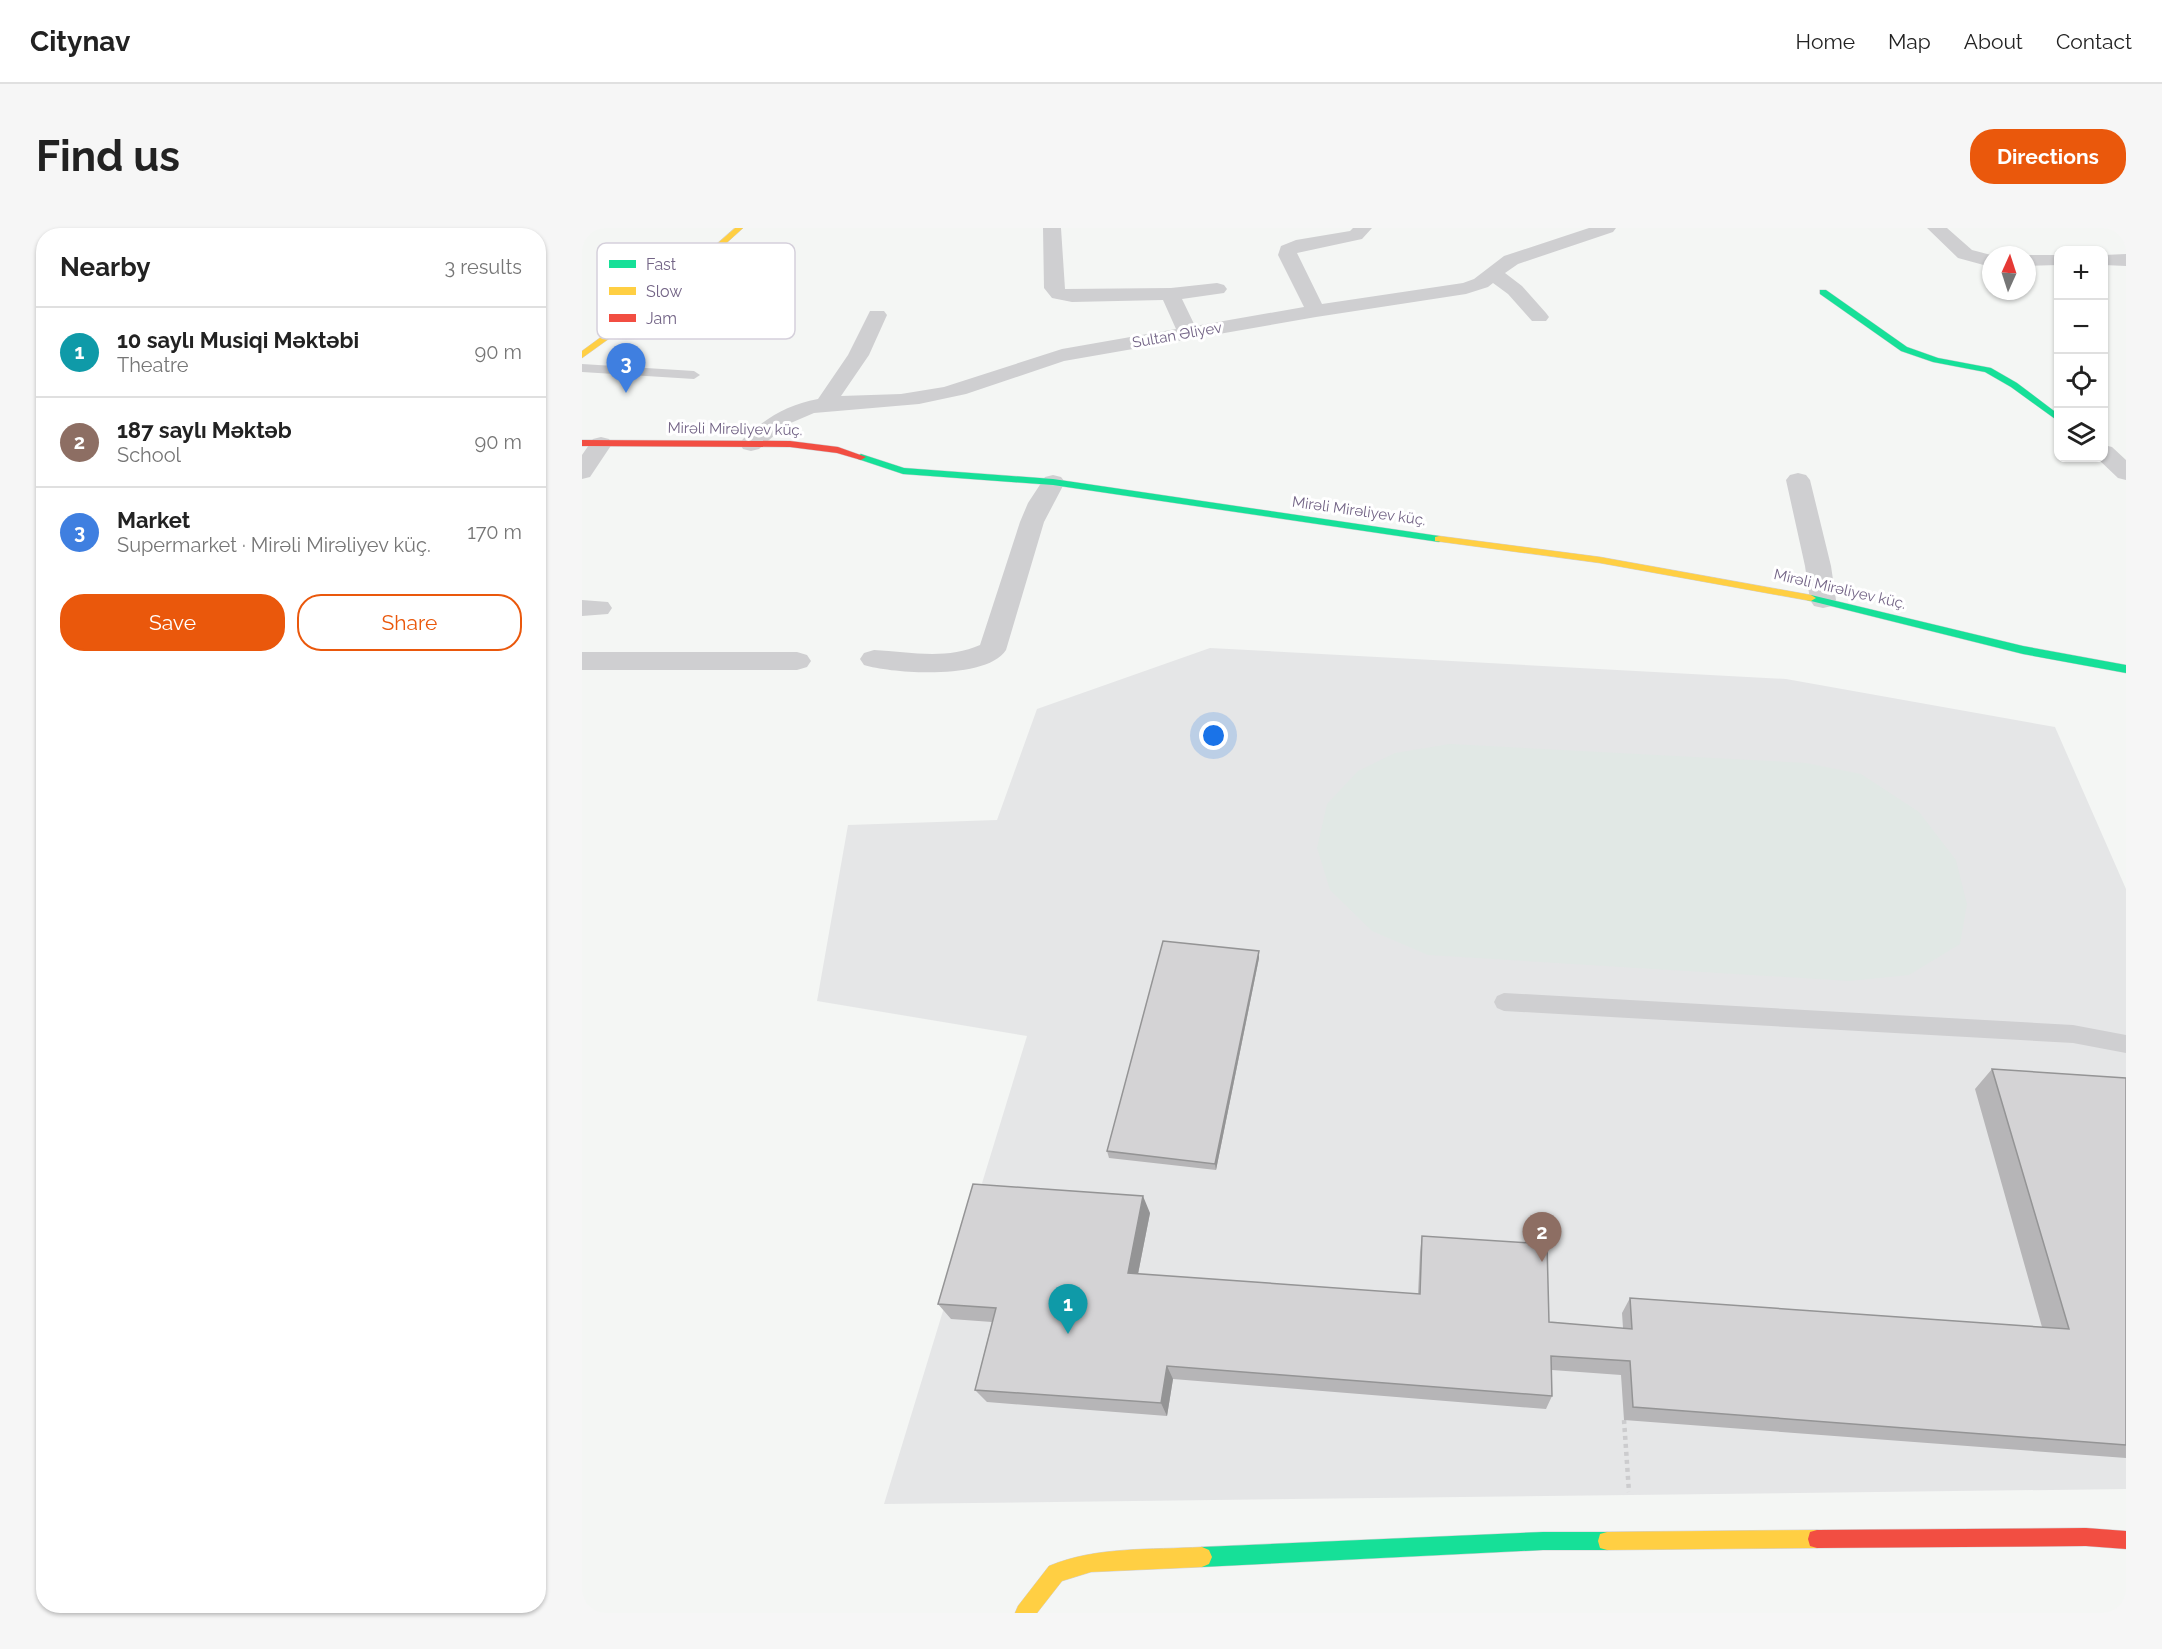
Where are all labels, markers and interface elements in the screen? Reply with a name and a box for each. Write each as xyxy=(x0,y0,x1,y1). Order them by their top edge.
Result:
text: Citynav xyxy=(30,25,130,58)
text: Home xyxy=(1796,29,1855,54)
text: Map xyxy=(1888,29,1931,54)
text: About xyxy=(1964,29,2023,54)
text: Contact xyxy=(2056,29,2132,54)
button: Directions xyxy=(1970,129,2126,184)
text: Find us xyxy=(36,132,180,181)
legend xyxy=(597,243,795,339)
north arrow xyxy=(1982,246,2036,300)
map controls xyxy=(2054,246,2108,462)
button: + xyxy=(2054,246,2108,300)
text: Nearby xyxy=(60,252,150,282)
text: 3 results xyxy=(444,255,522,279)
text: Fast xyxy=(646,255,677,274)
text: Slow xyxy=(646,282,682,301)
button: − xyxy=(2054,300,2108,354)
text: Jam xyxy=(646,309,677,328)
street label: Sultan Əliyev xyxy=(1131,318,1223,352)
text: 10 saylı Musiqi Məktəbi xyxy=(117,327,359,353)
text: 1 xyxy=(75,340,84,364)
text: 90 m xyxy=(475,340,522,364)
pin: 3 xyxy=(606,344,645,393)
text: Theatre xyxy=(117,353,189,377)
button: locate xyxy=(2054,354,2108,408)
button: layers xyxy=(2054,408,2108,462)
text: 187 saylı Məktəb xyxy=(117,417,292,443)
street label: Mirəli Mirəliyev küç. xyxy=(667,419,803,439)
text: 2 xyxy=(74,430,85,454)
text: 90 m xyxy=(475,430,522,454)
text: School xyxy=(117,443,181,467)
street label: Mirəli Mirəliyev küç. xyxy=(1291,493,1427,529)
text: Market xyxy=(117,507,190,533)
text: 3 xyxy=(74,520,85,544)
text: 170 m xyxy=(467,520,522,544)
text: Supermarket · Mirəli Mirəliyev küç. xyxy=(117,533,431,557)
street label: Mirəli Mirəliyev küç. xyxy=(1772,565,1908,613)
button: Save xyxy=(60,594,285,651)
button: Share xyxy=(297,594,522,651)
your location xyxy=(1199,721,1228,750)
pin: 2 xyxy=(1522,1212,1562,1262)
pin: 1 xyxy=(1048,1284,1088,1334)

